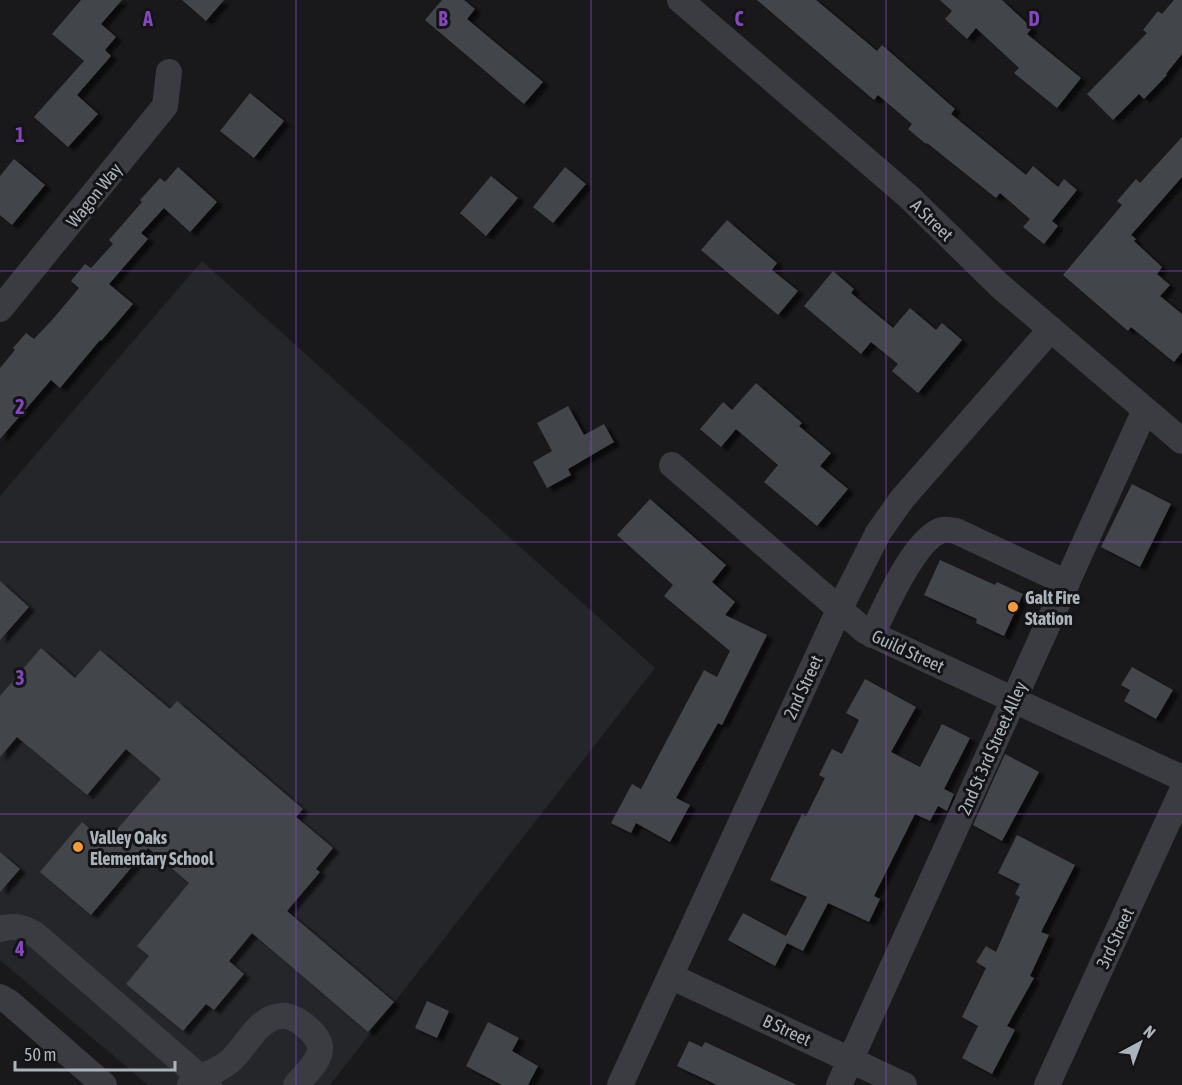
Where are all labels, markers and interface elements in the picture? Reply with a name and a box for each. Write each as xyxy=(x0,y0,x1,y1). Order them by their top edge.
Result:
text: A xyxy=(142,7,153,30)
text: B xyxy=(438,7,448,30)
text: C xyxy=(735,7,744,30)
text: D xyxy=(1028,7,1040,30)
text: 1 xyxy=(15,123,25,146)
street label: Wagon Way xyxy=(62,159,126,231)
street label: A Street xyxy=(906,195,958,245)
text: 2 xyxy=(15,395,25,418)
place label: Galt Fire Station xyxy=(1025,587,1080,629)
marker: Galt Fire Station xyxy=(1006,600,1020,614)
street label: Guild Street xyxy=(868,625,948,677)
street label: 2nd Street xyxy=(779,652,827,722)
text: 3 xyxy=(15,666,25,689)
street label: 2nd St 3rd Street Alley xyxy=(953,678,1031,818)
place label: Valley Oaks Elementary School xyxy=(89,827,214,869)
marker: Valley Oaks Elementary School xyxy=(71,840,85,854)
street label: 3rd Street xyxy=(1092,904,1138,972)
text: 4 xyxy=(14,937,25,960)
street label: B Street xyxy=(760,1010,814,1050)
north arrow xyxy=(1110,1013,1170,1073)
text: N xyxy=(1140,1022,1159,1042)
scale bar xyxy=(15,1034,176,1072)
text: 50 m xyxy=(24,1044,56,1065)

